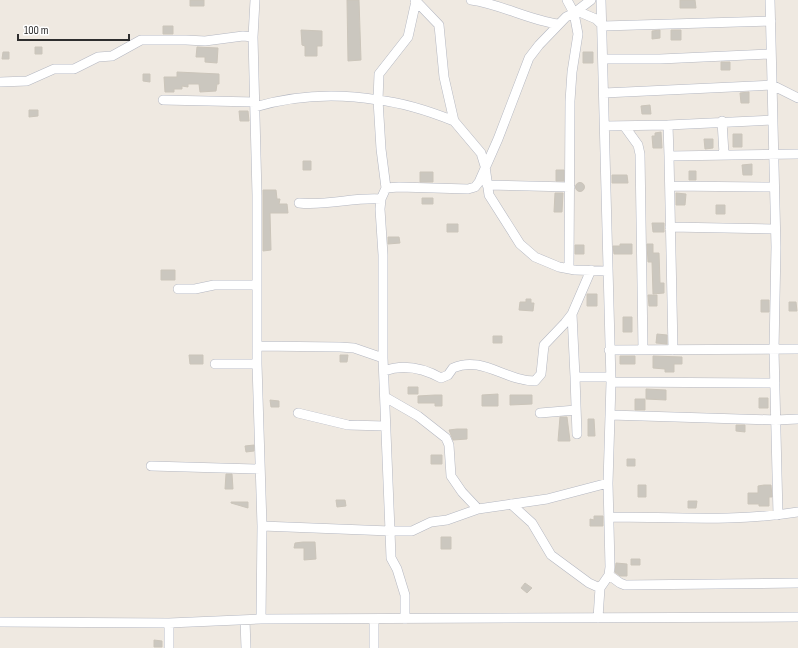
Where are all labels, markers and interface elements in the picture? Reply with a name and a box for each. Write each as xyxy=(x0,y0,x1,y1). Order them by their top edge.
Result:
scale bar xyxy=(18,16,129,42)
text: 100 m xyxy=(24,23,49,38)

